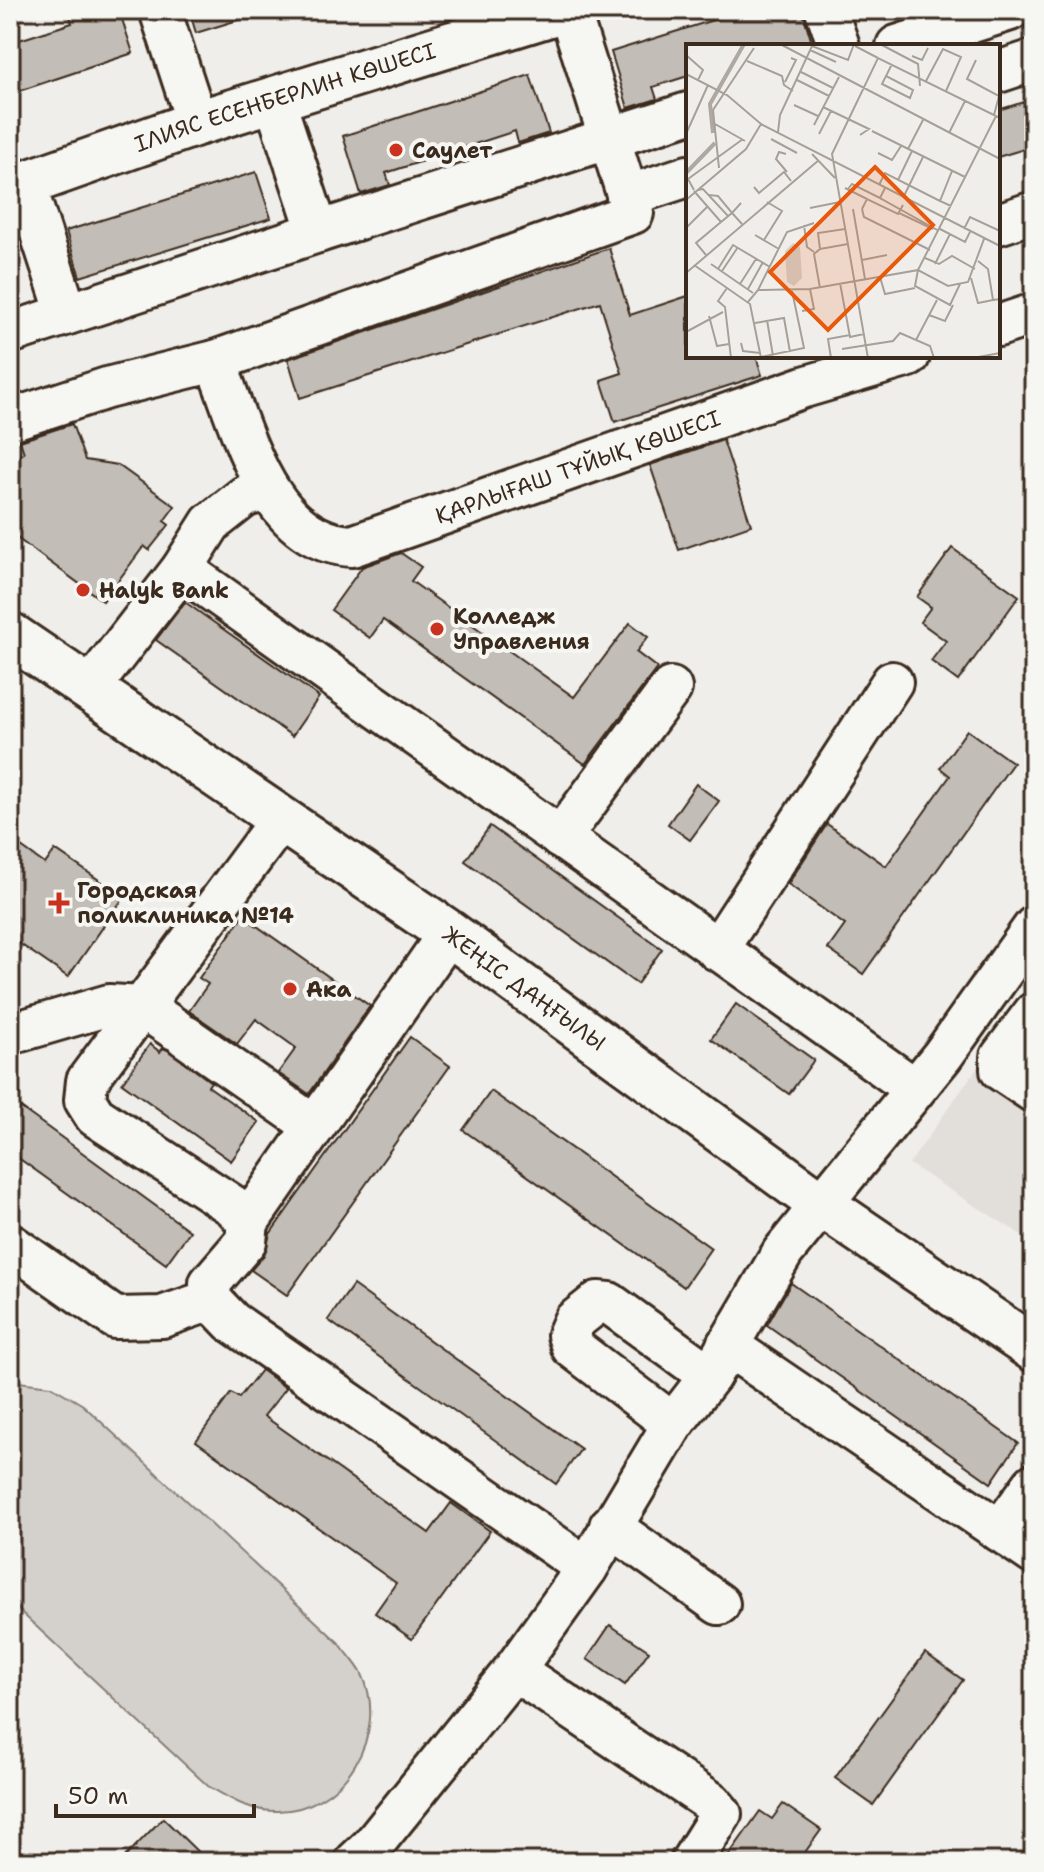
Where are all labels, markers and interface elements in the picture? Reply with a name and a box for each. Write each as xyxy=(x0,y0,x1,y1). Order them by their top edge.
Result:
street label: ІЛИЯС ЕСЕНБЕРЛИН КӨШЕСІ xyxy=(131,36,439,159)
inset map xyxy=(686,44,1000,358)
place label: Саулет xyxy=(412,136,493,165)
marker: Саулет xyxy=(387,141,405,159)
street label: ҚАРЛЫҒАШ ТҰЙЫҚ КӨШЕСІ xyxy=(431,404,724,531)
place label: Halyk Bank xyxy=(99,576,229,605)
marker: Halyk Bank xyxy=(74,581,92,599)
place label: Колледж Управления xyxy=(453,602,590,656)
marker: Колледж Управления xyxy=(428,620,446,638)
place label: Городская поликлиника №14 xyxy=(77,876,295,930)
marker: Городская поликлиника №14 xyxy=(48,892,70,914)
street label: ЖЕҢІС ДАҢҒЫЛЫ xyxy=(437,919,611,1057)
place label: Ака xyxy=(306,975,352,1004)
marker: Ака xyxy=(281,980,299,998)
scale bar xyxy=(56,1768,254,1818)
text: 50 m xyxy=(68,1780,128,1812)

